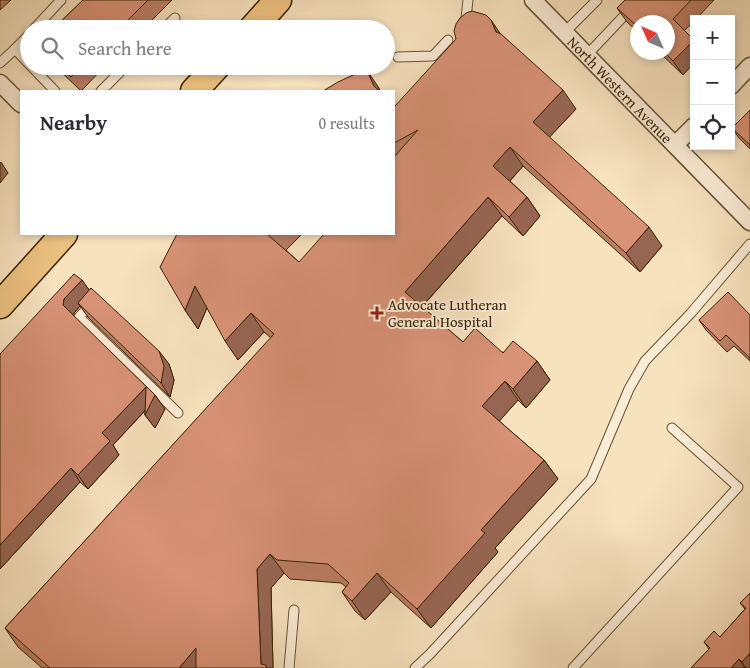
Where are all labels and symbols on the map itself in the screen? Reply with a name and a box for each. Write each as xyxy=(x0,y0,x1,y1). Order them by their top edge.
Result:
north arrow xyxy=(630,15,675,60)
street label: North Western Avenue xyxy=(563,31,678,148)
place label: Advocate Lutheran General Hospital xyxy=(388,294,508,332)
marker: Advocate Lutheran General Hospital xyxy=(370,306,384,320)

